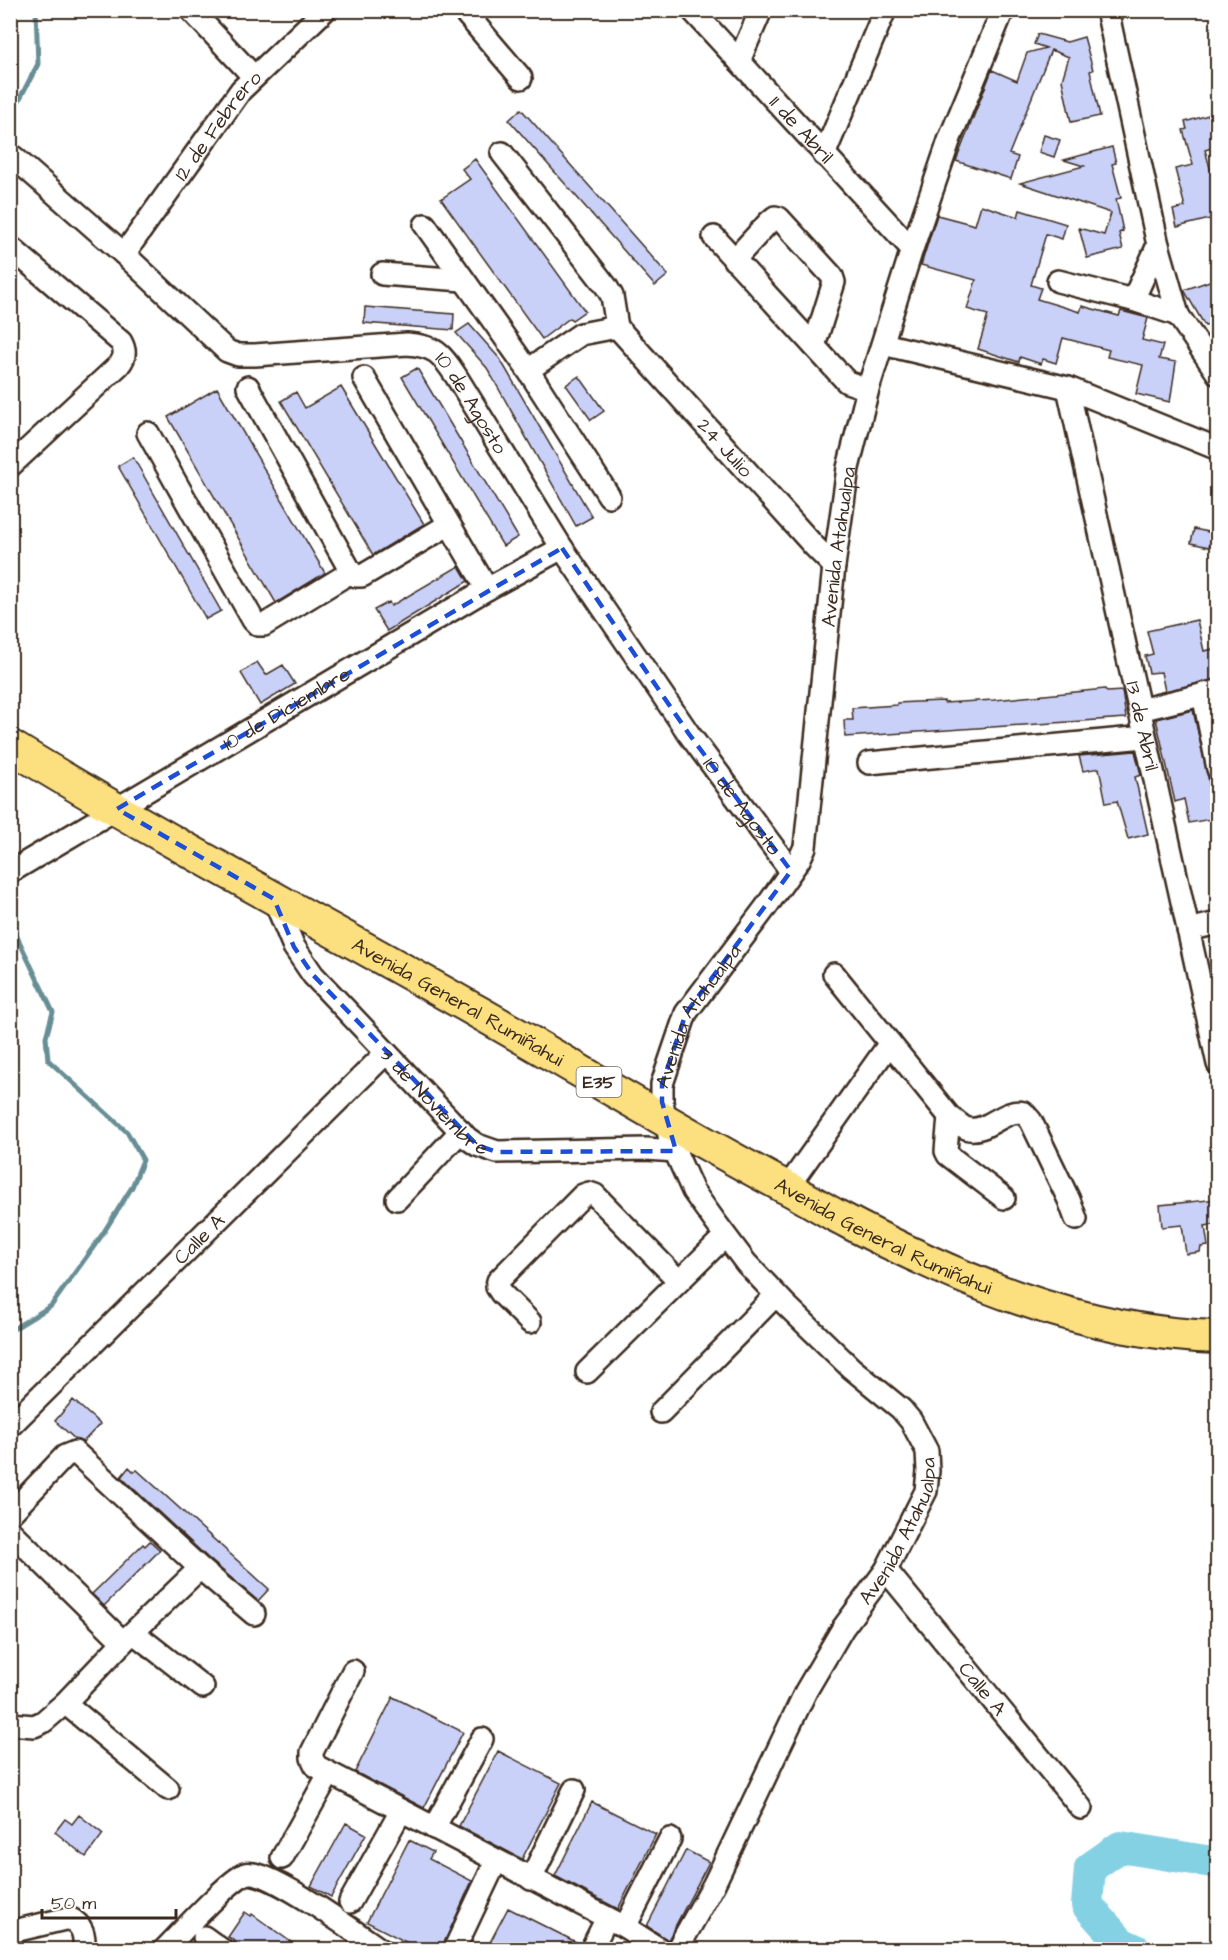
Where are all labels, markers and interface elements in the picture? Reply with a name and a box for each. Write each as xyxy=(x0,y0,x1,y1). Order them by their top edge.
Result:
street label: 12 de Febrero xyxy=(168,65,268,187)
street label: 11 de Abril xyxy=(762,90,840,170)
street label: 10 de Agosto xyxy=(429,345,514,460)
street label: 24 Julio xyxy=(690,412,759,484)
street label: Avenida Atahualpa xyxy=(815,465,863,628)
street label: 10 de Diciembre xyxy=(218,660,356,758)
street label: 13 de Abril xyxy=(1118,678,1166,774)
street label: 10 de Agosto xyxy=(696,752,788,861)
street label: Avenida General Rumiñahui xyxy=(347,931,569,1074)
street label: Avenida Atahualpa xyxy=(649,939,748,1092)
street label: 3 de Noviembre xyxy=(373,1041,492,1163)
road number: E35 xyxy=(576,1067,622,1097)
street label: Avenida General Rumiñahui xyxy=(769,1171,996,1302)
street label: Calle A xyxy=(168,1207,232,1271)
street label: Avenida Atahualpa xyxy=(852,1457,943,1611)
street label: Calle A xyxy=(952,1656,1013,1722)
scale bar xyxy=(42,1882,176,1920)
text: 50 m xyxy=(51,1891,96,1916)

